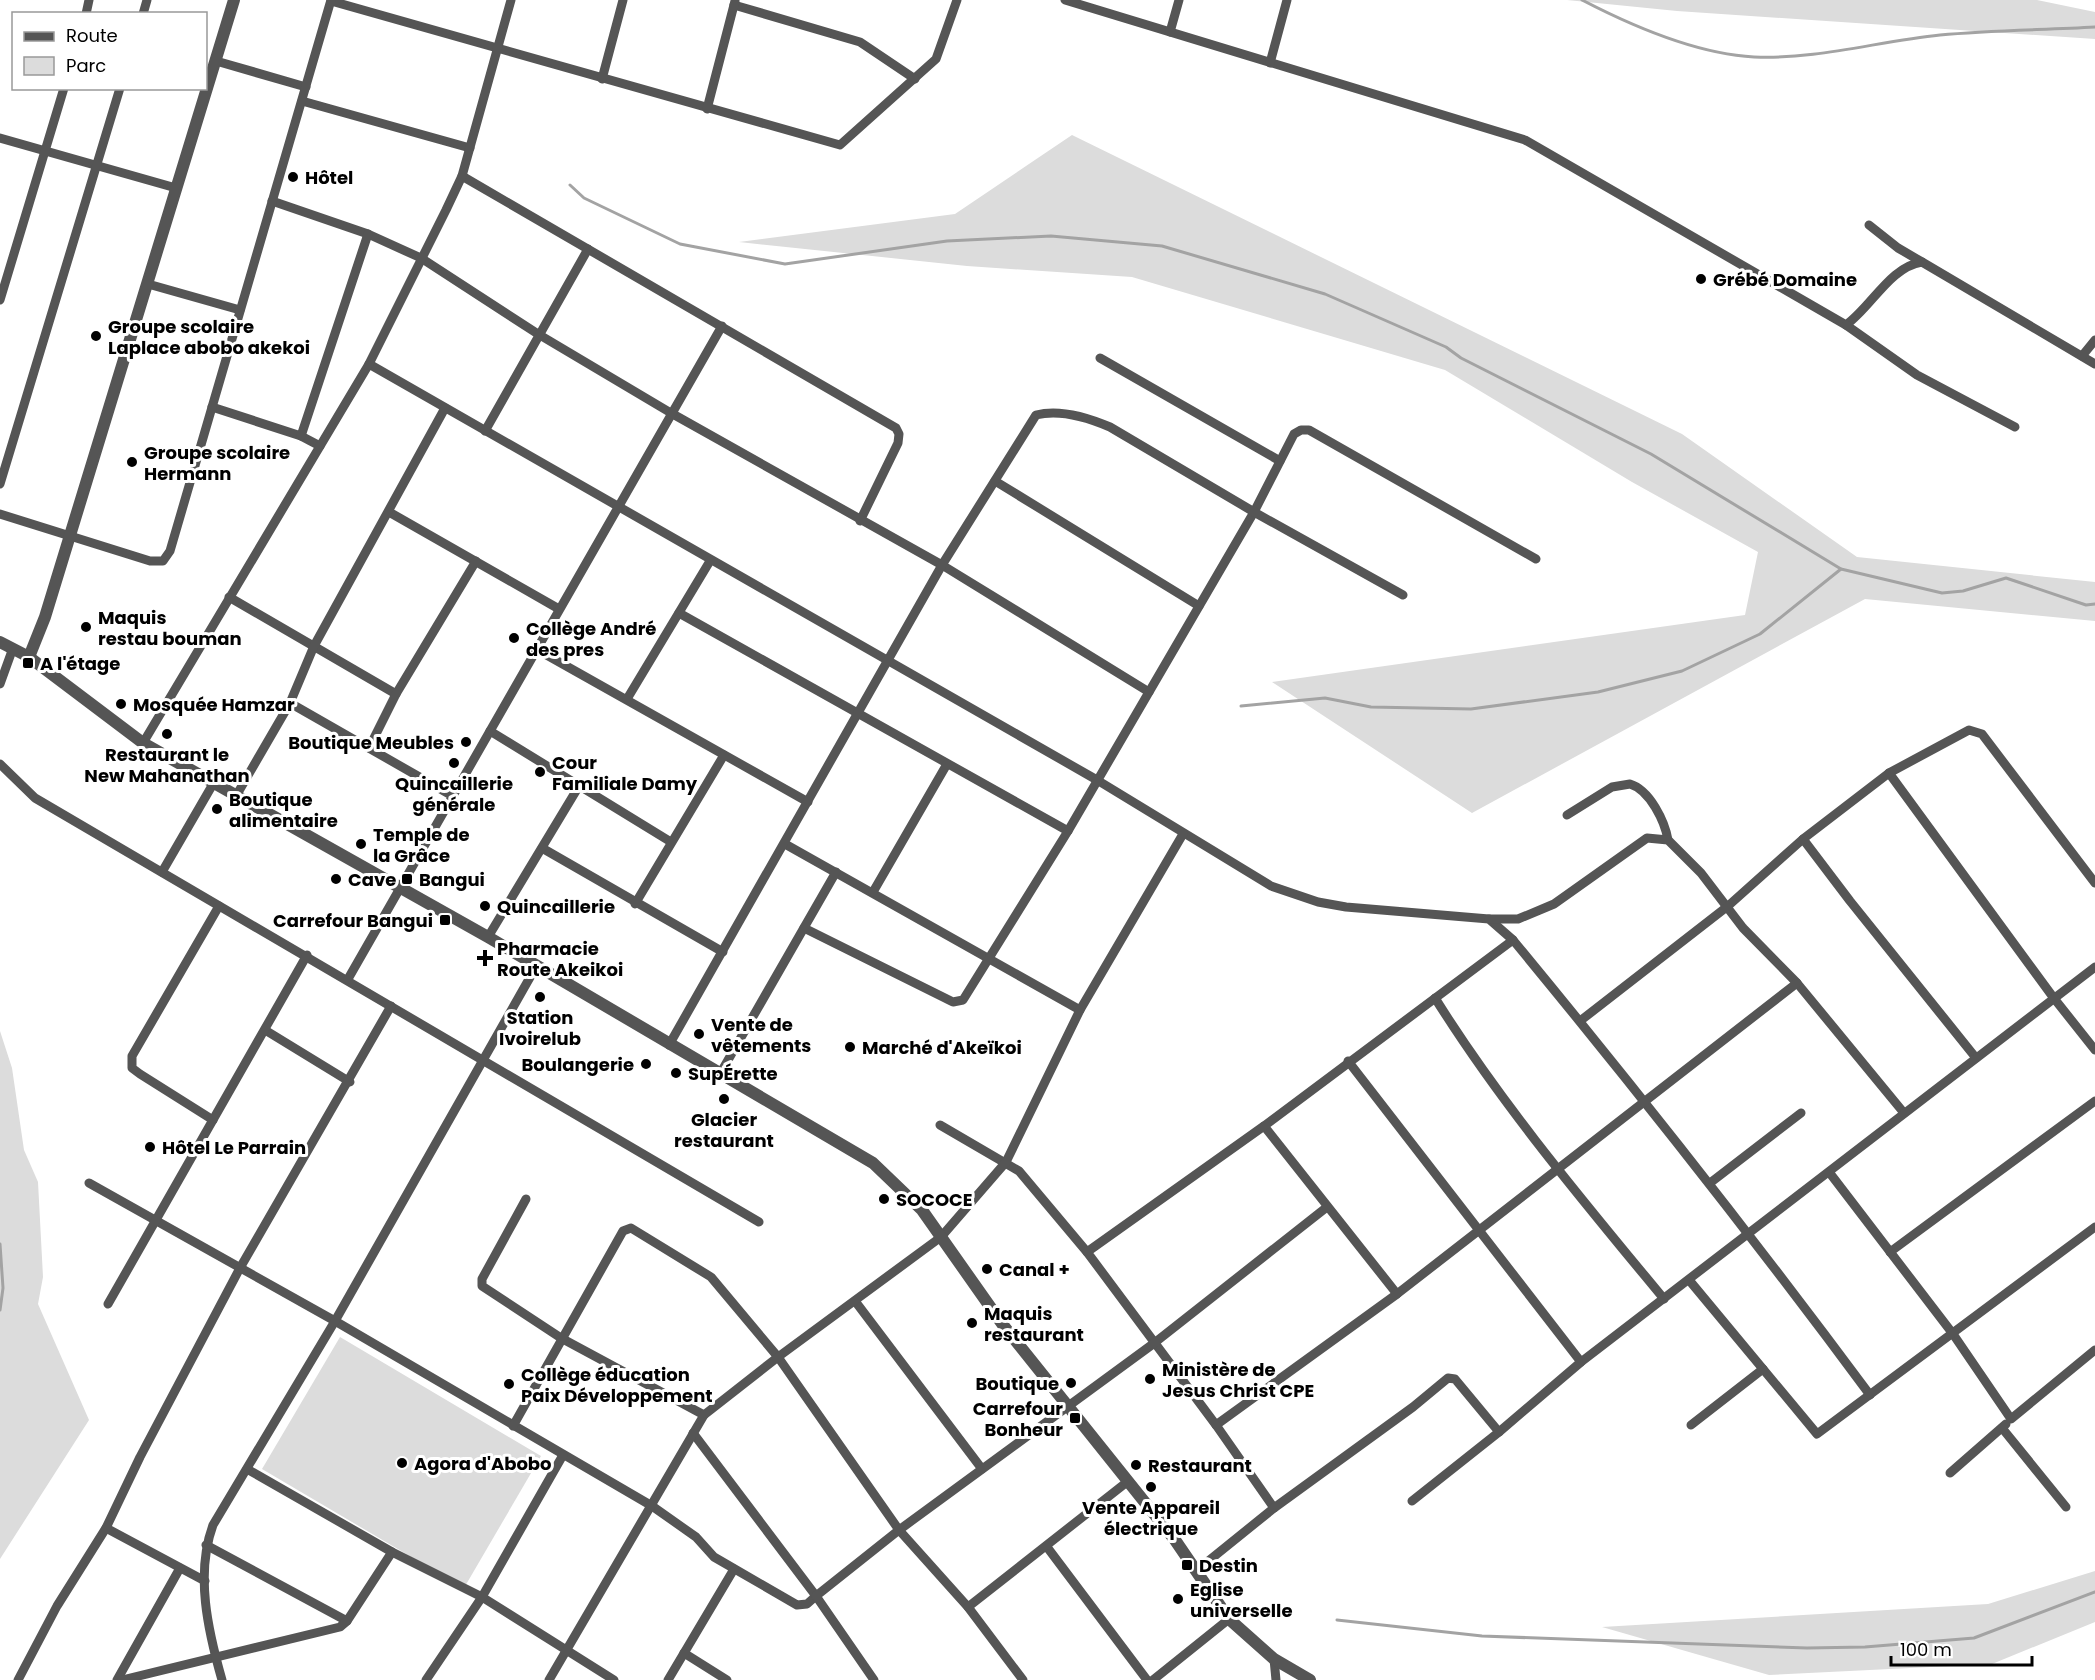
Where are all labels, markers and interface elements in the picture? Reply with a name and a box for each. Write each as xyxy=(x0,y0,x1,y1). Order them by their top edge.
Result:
legend xyxy=(12,12,207,90)
text: Route xyxy=(66,23,118,48)
text: Parc xyxy=(66,53,106,78)
place label: Hôtel xyxy=(305,165,353,190)
marker: Hôtel xyxy=(286,170,300,184)
place label: Grébé Domaine xyxy=(1713,267,1857,292)
marker: Grébé Domaine xyxy=(1694,272,1708,286)
place label: Groupe scolaire Laplace abobo akekoi xyxy=(108,314,310,360)
marker: Groupe scolaire Laplace abobo akekoi xyxy=(89,329,103,343)
place label: Groupe scolaire Hermann xyxy=(144,440,290,486)
marker: Groupe scolaire Hermann xyxy=(125,455,139,469)
place label: Maquis restau bouman xyxy=(98,605,242,651)
place label: Collège André des pres xyxy=(526,616,656,662)
marker: Maquis restau bouman xyxy=(79,620,93,634)
marker: Collège André des pres xyxy=(507,631,521,645)
place label: A l'étage xyxy=(40,651,120,676)
marker: A l'étage xyxy=(21,656,35,670)
place label: Mosquée Hamzar xyxy=(133,692,295,717)
marker: Mosquée Hamzar xyxy=(114,697,128,711)
marker: Restaurant le New Mahanathan xyxy=(160,727,174,741)
place label: Boutique Meubles xyxy=(288,730,454,755)
marker: Boutique Meubles xyxy=(459,735,473,749)
place label: Restaurant le New Mahanathan xyxy=(84,742,250,788)
place label: Cour Familiale Damy xyxy=(552,750,698,796)
marker: Quincaillerie générale xyxy=(447,756,461,770)
marker: Cour Familiale Damy xyxy=(533,765,547,779)
place label: Quincaillerie générale xyxy=(395,771,513,817)
place label: Boutique alimentaire xyxy=(229,787,338,833)
marker: Boutique alimentaire xyxy=(210,802,224,816)
place label: Temple de la Grâce xyxy=(373,822,470,868)
marker: Temple de la Grâce xyxy=(354,837,368,851)
place label: Cave xyxy=(348,867,396,892)
place label: Bangui xyxy=(419,867,485,892)
marker: Cave xyxy=(329,872,343,886)
marker: Bangui xyxy=(400,872,414,886)
place label: Quincaillerie xyxy=(497,894,615,919)
marker: Quincaillerie xyxy=(478,899,492,913)
place label: Carrefour Bangui xyxy=(273,908,433,933)
marker: Carrefour Bangui xyxy=(438,913,452,927)
place label: Pharmacie Route Akeikoi xyxy=(497,936,623,982)
marker: Pharmacie Route Akeikoi xyxy=(478,951,492,965)
marker: Station Ivoirelub xyxy=(533,990,547,1004)
place label: Station Ivoirelub xyxy=(499,1005,581,1051)
place label: Vente de vêtements xyxy=(711,1012,811,1058)
marker: Vente de vêtements xyxy=(692,1027,706,1041)
place label: Marché d'Akeïkoi xyxy=(862,1035,1022,1060)
marker: Marché d'Akeïkoi xyxy=(843,1040,857,1054)
place label: Boulangerie xyxy=(521,1052,634,1077)
marker: Boulangerie xyxy=(639,1057,653,1071)
place label: SupÉrette xyxy=(688,1061,778,1086)
marker: SupÉrette xyxy=(669,1066,683,1080)
marker: Glacier restaurant xyxy=(717,1092,731,1106)
place label: Glacier restaurant xyxy=(674,1107,774,1153)
place label: Hôtel Le Parrain xyxy=(162,1135,306,1160)
marker: Hôtel Le Parrain xyxy=(143,1140,157,1154)
place label: SOCOCE xyxy=(896,1187,973,1212)
marker: SOCOCE xyxy=(877,1192,891,1206)
place label: Canal + xyxy=(999,1257,1070,1282)
marker: Canal + xyxy=(980,1262,994,1276)
place label: Maquis restaurant xyxy=(984,1301,1084,1347)
marker: Maquis restaurant xyxy=(965,1316,979,1330)
place label: Ministère de Jesus Christ CPE xyxy=(1162,1357,1314,1403)
place label: Collège éducation Paix Développement xyxy=(521,1362,713,1408)
place label: Boutique xyxy=(975,1371,1059,1396)
marker: Ministère de Jesus Christ CPE xyxy=(1143,1372,1157,1386)
marker: Boutique xyxy=(1064,1376,1078,1390)
marker: Collège éducation Paix Développement xyxy=(502,1377,516,1391)
place label: Carrefour Bonheur xyxy=(973,1396,1063,1442)
marker: Carrefour Bonheur xyxy=(1068,1411,1082,1425)
place label: Agora d'Abobo xyxy=(414,1451,552,1476)
place label: Restaurant xyxy=(1148,1453,1252,1478)
marker: Agora d'Abobo xyxy=(395,1456,409,1470)
marker: Restaurant xyxy=(1129,1458,1143,1472)
marker: Vente Appareil électrique xyxy=(1144,1480,1158,1494)
place label: Vente Appareil électrique xyxy=(1082,1495,1220,1541)
place label: Destin xyxy=(1199,1553,1258,1578)
marker: Destin xyxy=(1180,1558,1194,1572)
place label: Eglise universelle xyxy=(1190,1577,1292,1623)
marker: Eglise universelle xyxy=(1171,1592,1185,1606)
scale bar xyxy=(1891,1629,2032,1667)
text: 100 m xyxy=(1900,1637,1952,1662)

